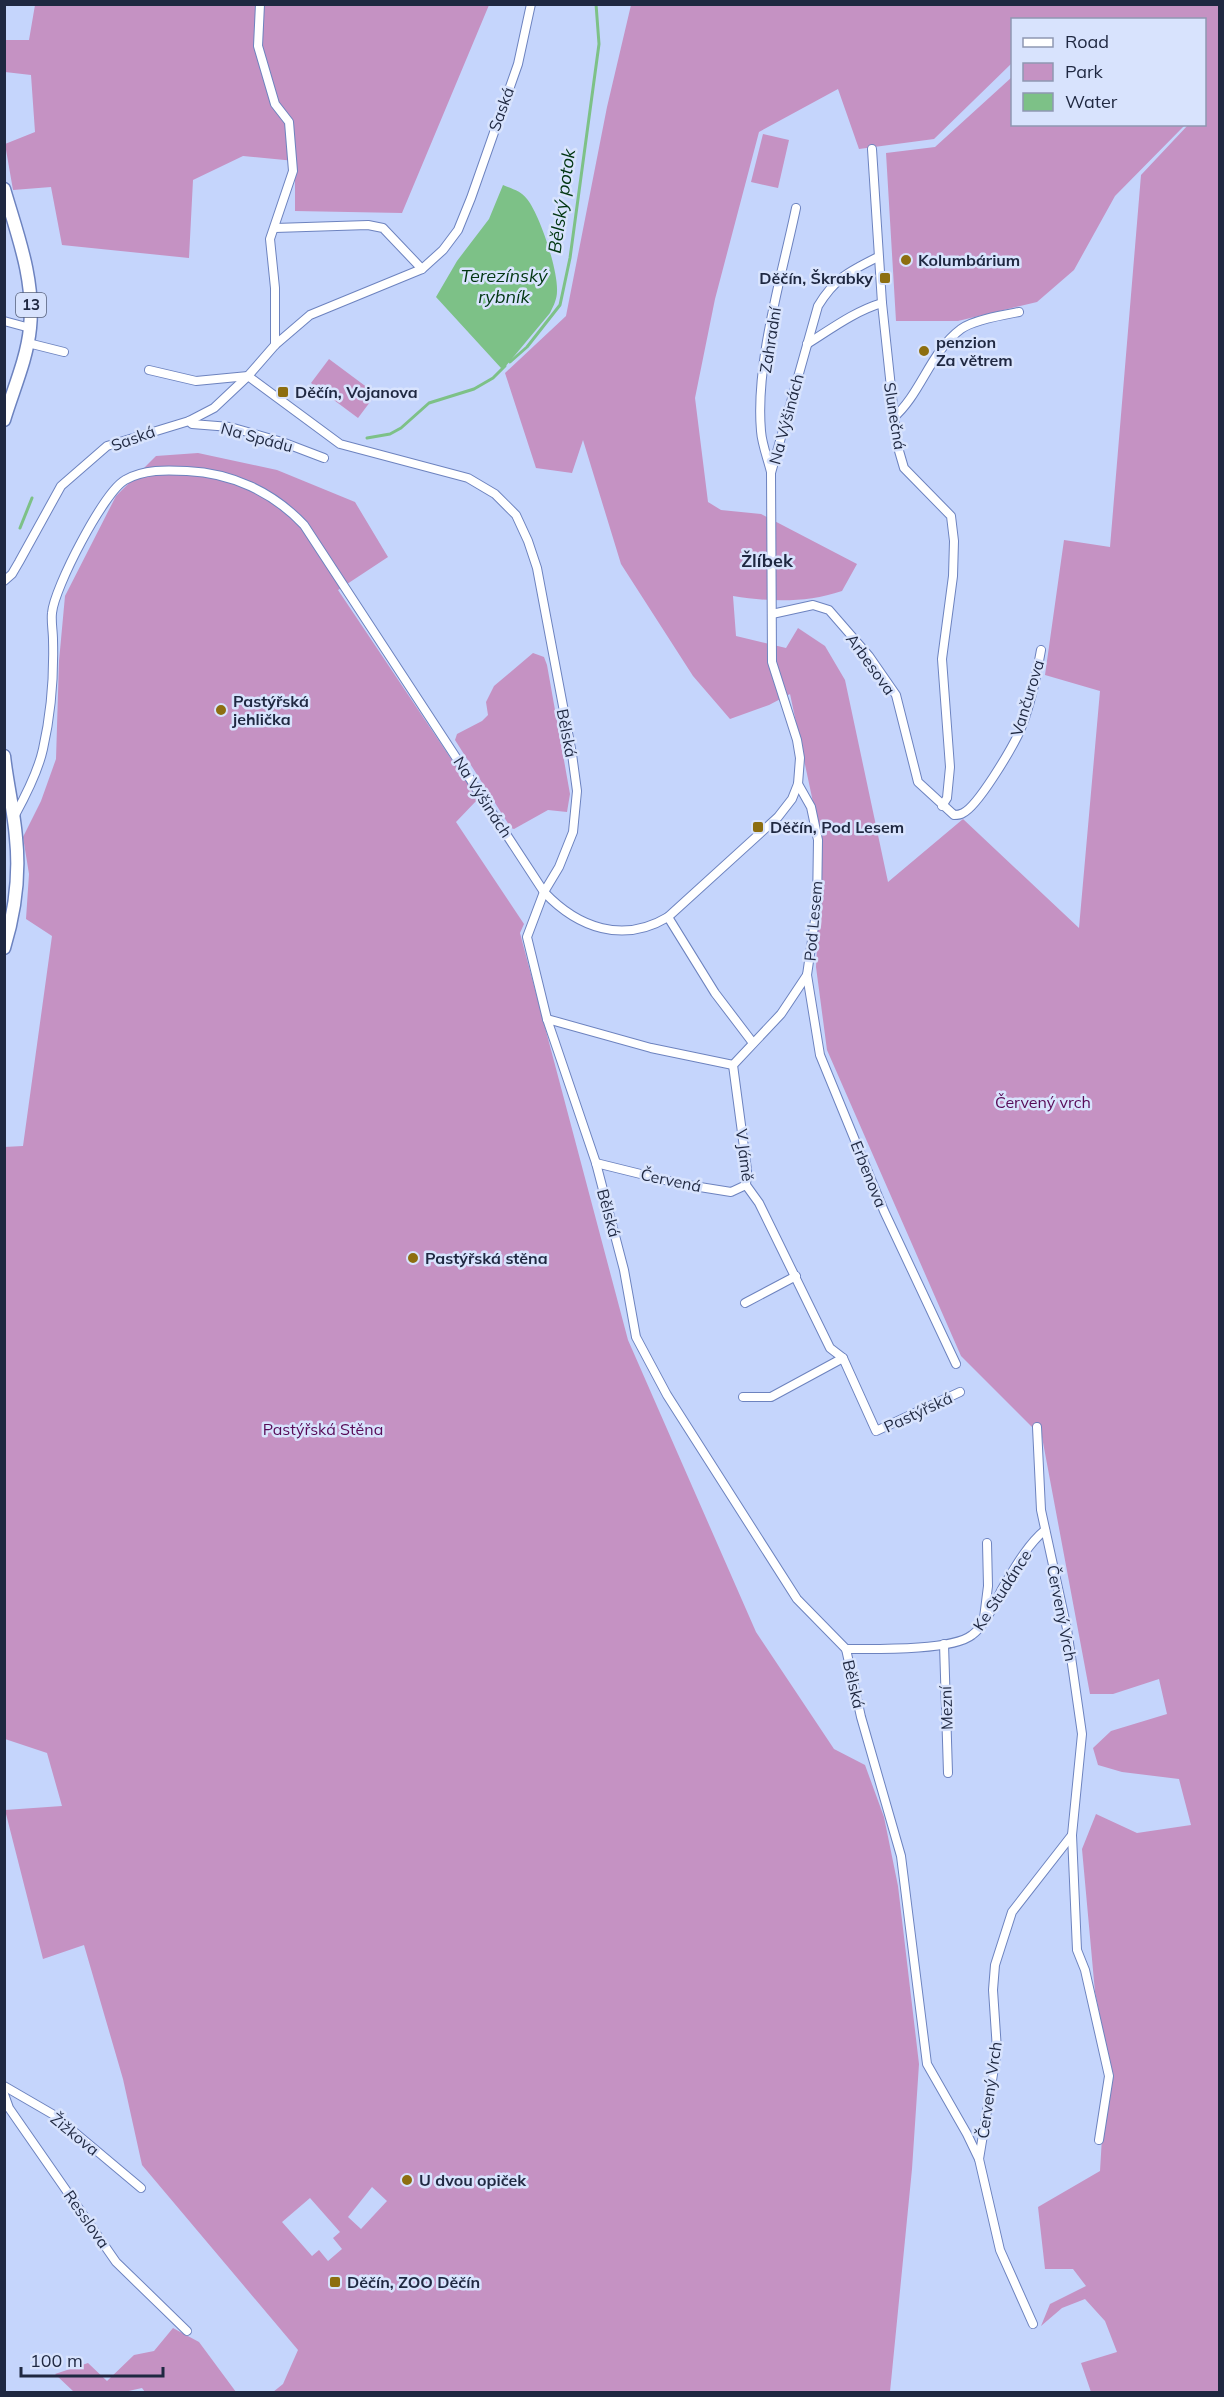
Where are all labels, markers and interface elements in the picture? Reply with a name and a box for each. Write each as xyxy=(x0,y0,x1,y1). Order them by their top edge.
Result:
legend xyxy=(1011,18,1206,126)
text: Road xyxy=(1065,30,1109,53)
text: Park xyxy=(1065,60,1104,83)
street label: Saská xyxy=(484,84,518,134)
text: Water xyxy=(1065,90,1118,113)
water label: Bělský potok xyxy=(543,147,580,255)
place label: Kolumbárium xyxy=(918,250,1020,270)
marker: Kolumbárium xyxy=(899,253,913,267)
water label: Terezínský rybník xyxy=(460,264,549,308)
place label: Děčín, Škrabky xyxy=(759,268,873,288)
marker: Děčín, Škrabky xyxy=(878,271,892,285)
road number: 13 xyxy=(16,293,46,317)
street label: Zahradní xyxy=(755,304,785,374)
place label: penzion Za větrem xyxy=(936,332,1013,370)
marker: penzion Za větrem xyxy=(917,344,931,358)
street label: Na Výšinách xyxy=(764,372,808,466)
street label: Slunečná xyxy=(880,381,910,451)
place label: Děčín, Vojanova xyxy=(295,382,418,402)
marker: Děčín, Vojanova xyxy=(276,385,290,399)
street label: Na Spádu xyxy=(219,418,295,456)
street label: Saská xyxy=(108,421,158,455)
district label: Žlíbek xyxy=(741,549,794,572)
street label: Arbesova xyxy=(842,629,900,699)
street label: Vančurova xyxy=(1006,657,1048,739)
place label: Pastýřská jehlička xyxy=(231,691,309,729)
marker: Pastýřská jehlička xyxy=(214,703,228,717)
street label: Bělská xyxy=(552,707,582,759)
street label: Na Výšinách xyxy=(449,753,517,841)
place label: Děčín, Pod Lesem xyxy=(770,817,904,837)
marker: Děčín, Pod Lesem xyxy=(751,820,765,834)
street label: Pod Lesem xyxy=(800,880,826,962)
park label: Červený vrch xyxy=(995,1092,1091,1112)
street label: V Jámě xyxy=(732,1127,758,1183)
street label: Erbenova xyxy=(847,1138,891,1210)
street label: Červená xyxy=(639,1164,703,1196)
street label: Bělská xyxy=(593,1187,625,1239)
place label: Pastýřská stěna xyxy=(425,1248,548,1268)
marker: Pastýřská stěna xyxy=(406,1251,420,1265)
street label: Pastýřská xyxy=(881,1387,955,1437)
park label: Pastýřská Stěna xyxy=(263,1419,383,1439)
street label: Ke Studánce xyxy=(968,1546,1036,1634)
street label: Červený Vrch xyxy=(1043,1563,1081,1663)
street label: Bělská xyxy=(839,1658,869,1710)
street label: Mezní xyxy=(935,1685,957,1730)
street label: Červený Vrch xyxy=(972,2040,1006,2140)
street label: Žižkova xyxy=(47,2108,103,2160)
place label: U dvou opiček xyxy=(419,2170,527,2190)
marker: U dvou opiček xyxy=(400,2173,414,2187)
street label: Resslova xyxy=(60,2186,114,2252)
place label: Děčín, ZOO Děčín xyxy=(347,2272,480,2292)
marker: Děčín, ZOO Děčín xyxy=(328,2275,342,2289)
scale bar xyxy=(21,2340,164,2378)
text: 100 m xyxy=(30,2349,83,2372)

